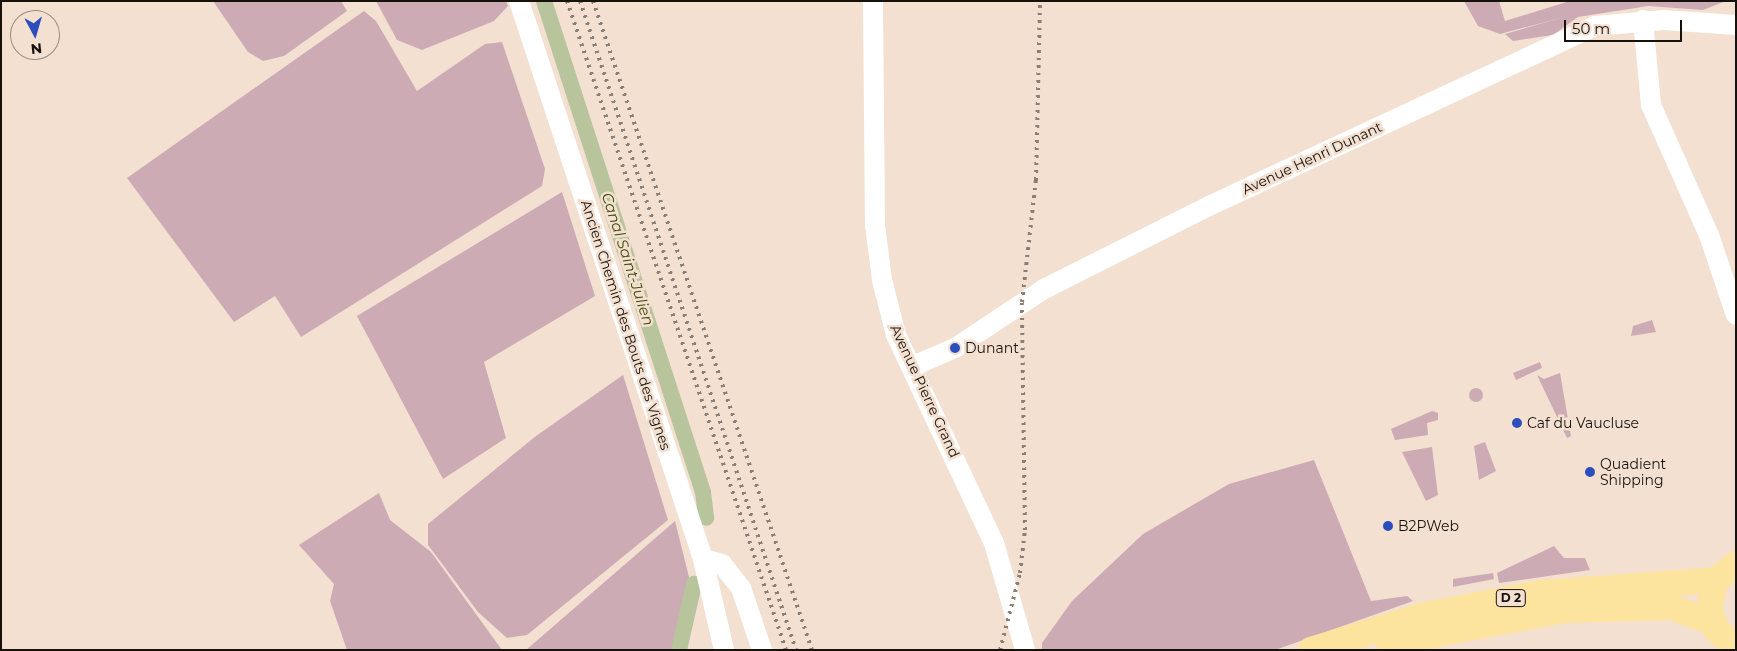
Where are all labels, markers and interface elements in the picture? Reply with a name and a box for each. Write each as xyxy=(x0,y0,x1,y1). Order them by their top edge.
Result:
north arrow xyxy=(10,10,60,60)
scale bar xyxy=(1567,10,1684,42)
text: 50 m xyxy=(1572,19,1610,38)
text: N xyxy=(30,39,43,58)
street label: Avenue Henri Dunant xyxy=(1239,118,1385,198)
water label: Canal Saint-Julien xyxy=(598,190,658,328)
street label: Ancien Chemin des Bouts des Vignes xyxy=(578,198,674,452)
street label: Avenue Pierre Grand xyxy=(887,322,963,460)
place label: Dunant xyxy=(965,340,1019,356)
marker: Dunant xyxy=(949,342,961,354)
place label: Caf du Vaucluse xyxy=(1527,415,1639,431)
marker: Caf du Vaucluse xyxy=(1511,417,1523,429)
place label: Quadient Shipping xyxy=(1600,456,1666,488)
marker: Quadient Shipping xyxy=(1584,466,1596,478)
place label: B2PWeb xyxy=(1398,518,1459,534)
marker: B2PWeb xyxy=(1382,520,1394,532)
road number: D 2 xyxy=(1495,588,1527,608)

